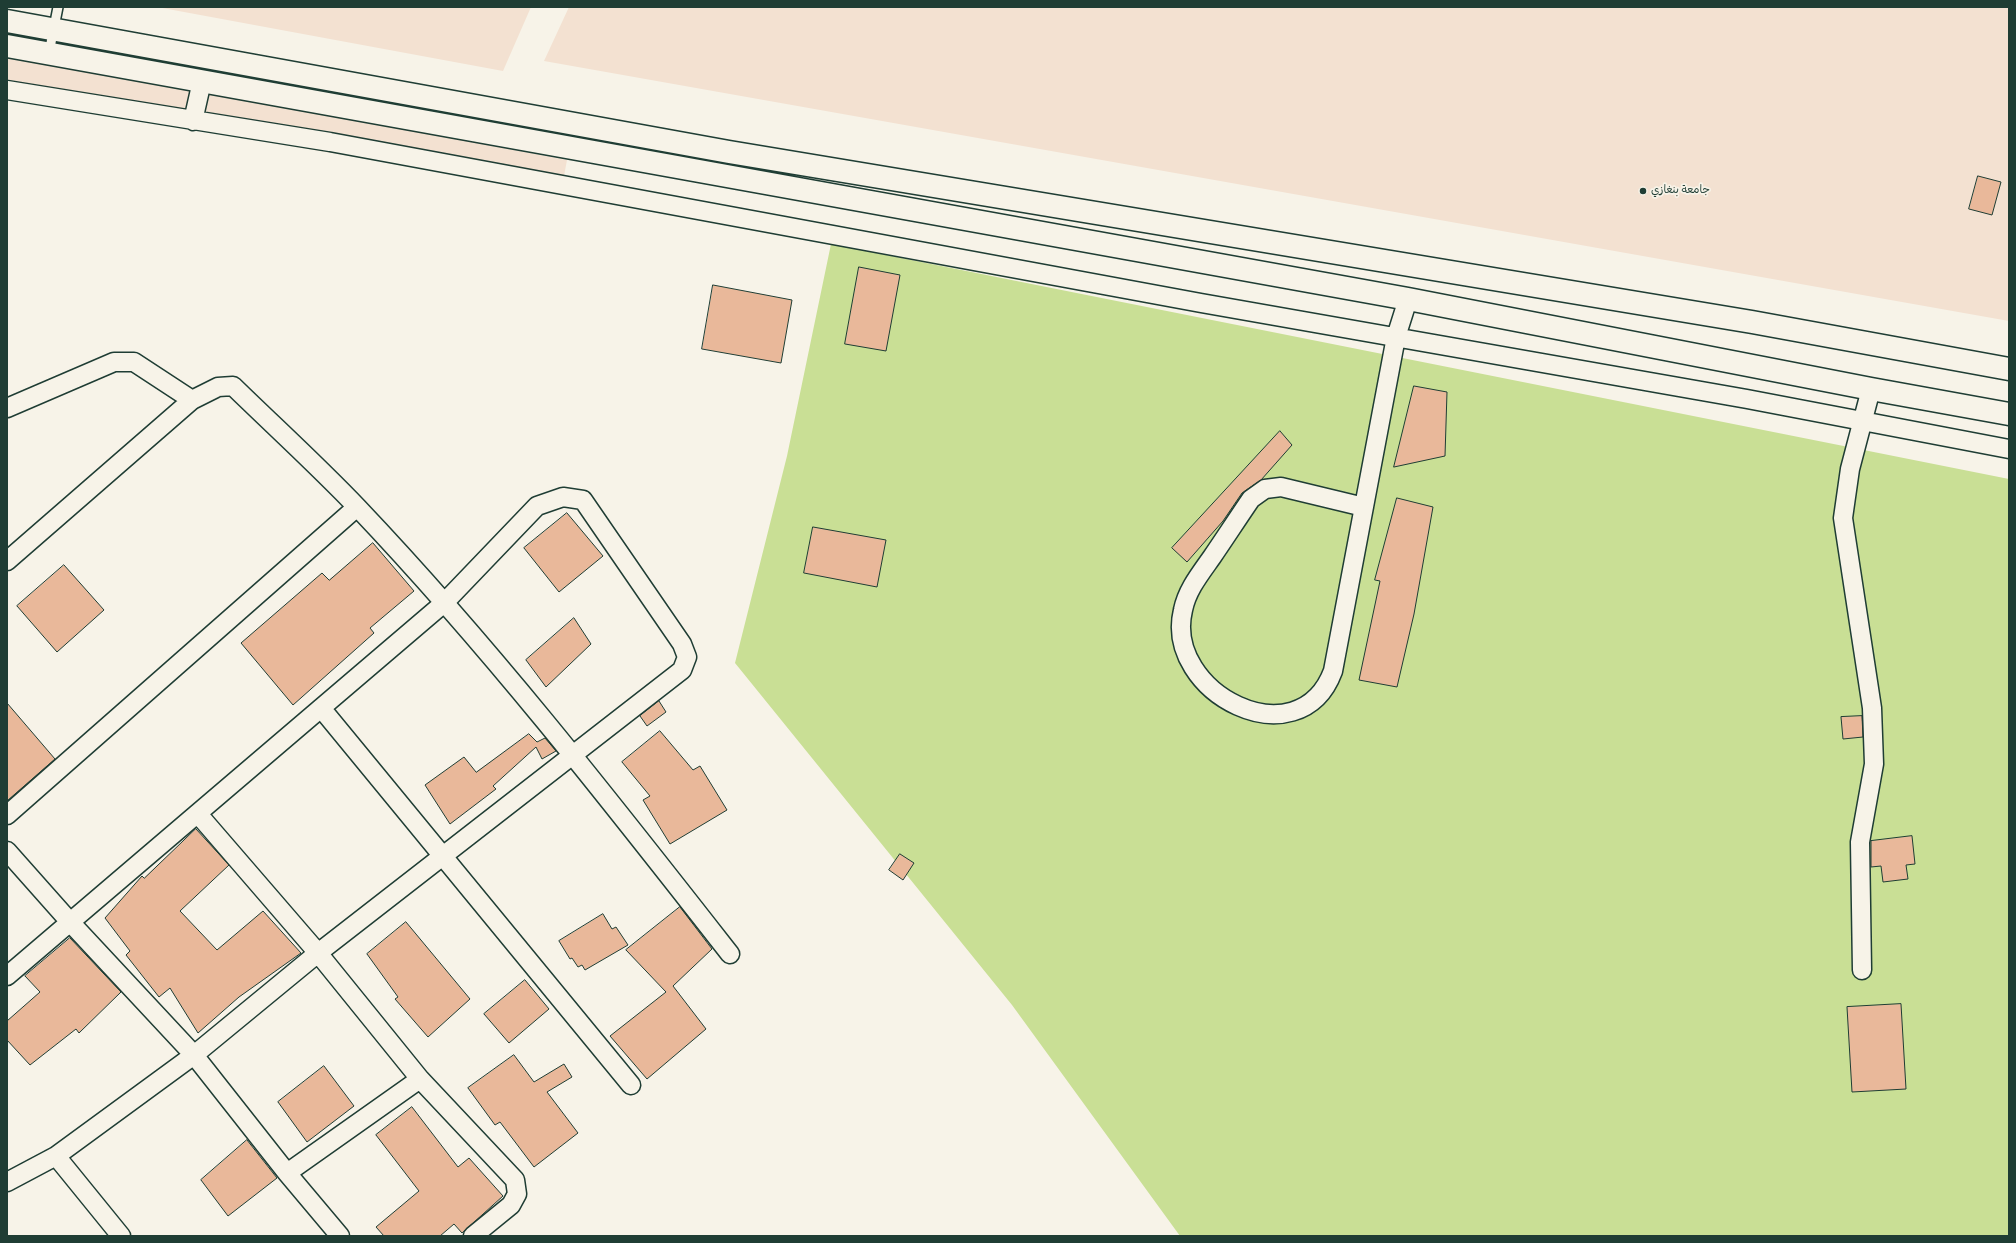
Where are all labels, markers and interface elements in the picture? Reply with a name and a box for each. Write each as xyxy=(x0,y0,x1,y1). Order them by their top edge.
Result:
place label: جامعة بنغازي xyxy=(1651,184,1710,198)
marker: جامعة بنغازي xyxy=(1638,186,1648,196)

